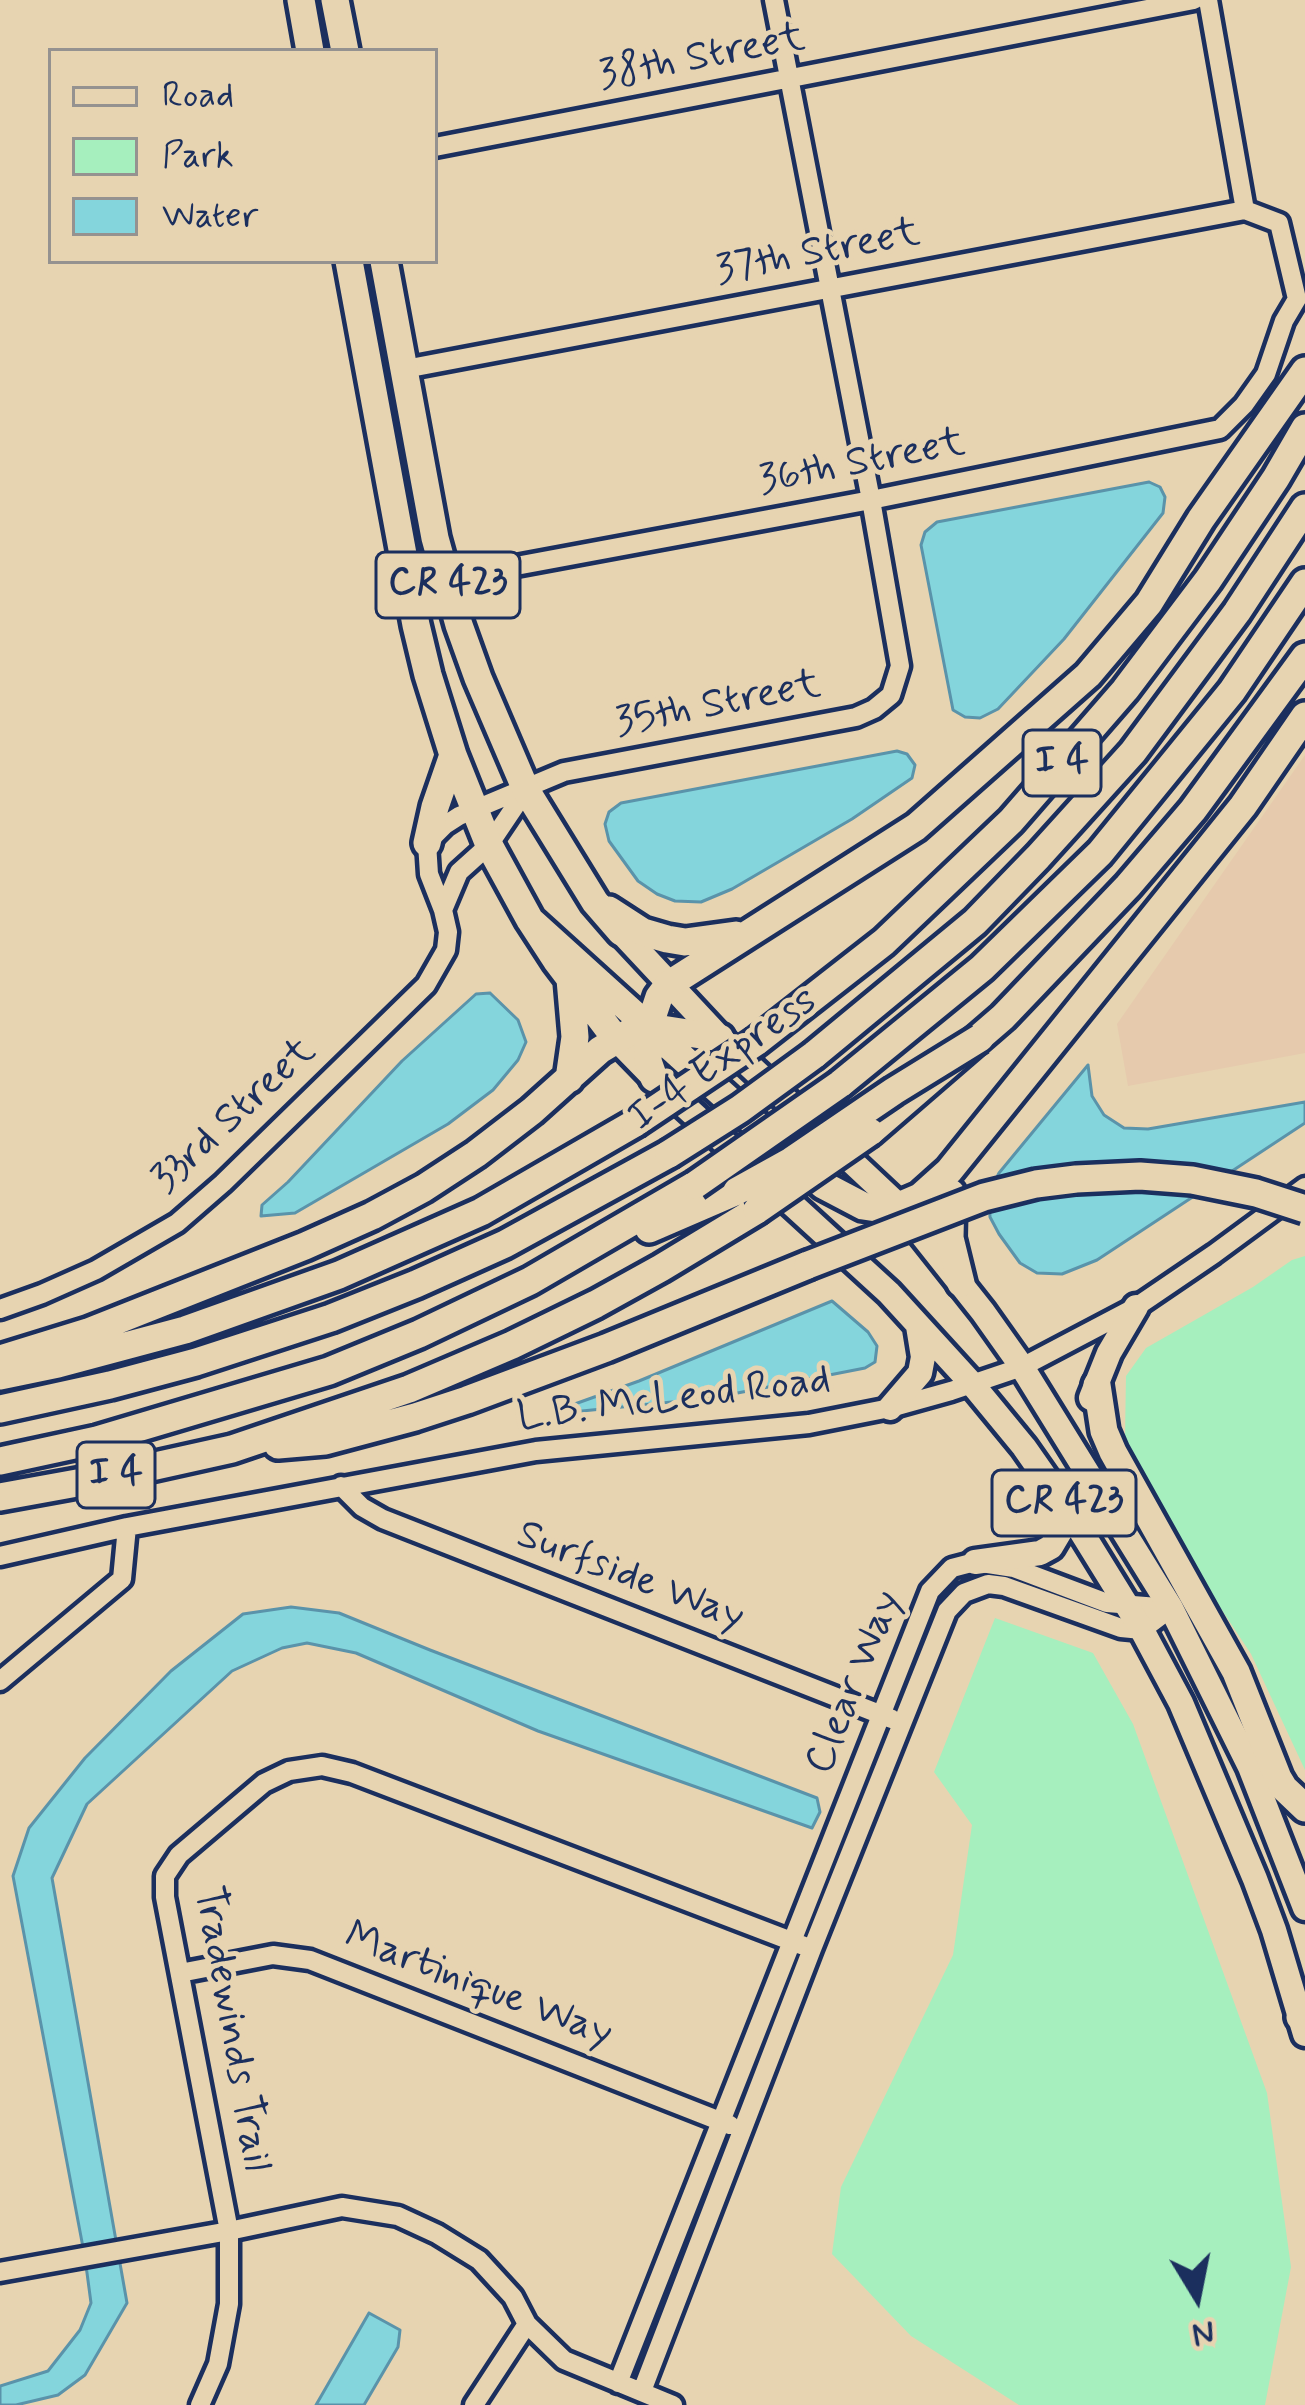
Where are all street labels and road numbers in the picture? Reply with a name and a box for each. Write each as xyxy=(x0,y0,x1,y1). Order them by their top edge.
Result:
street label: 38th Street xyxy=(595,14,809,104)
street label: 37th Street xyxy=(712,210,924,298)
street label: 36th Street xyxy=(755,419,969,509)
road number: CR 423 xyxy=(376,552,520,618)
street label: 35th Street xyxy=(611,661,825,751)
road number: I 4 xyxy=(1023,730,1101,796)
street label: I-4 Express xyxy=(620,977,828,1145)
street label: 33rd Street xyxy=(142,1028,328,1206)
street label: L.B. McLeod Road xyxy=(515,1357,833,1445)
road number: I 4 xyxy=(77,1442,155,1508)
road number: CR 423 xyxy=(992,1470,1136,1536)
street label: Surfside Way xyxy=(509,1511,751,1645)
street label: Clear Way xyxy=(796,1584,916,1782)
street label: Tradewinds Trail xyxy=(180,1882,280,2176)
street label: Martinique Way xyxy=(337,1913,619,2061)

